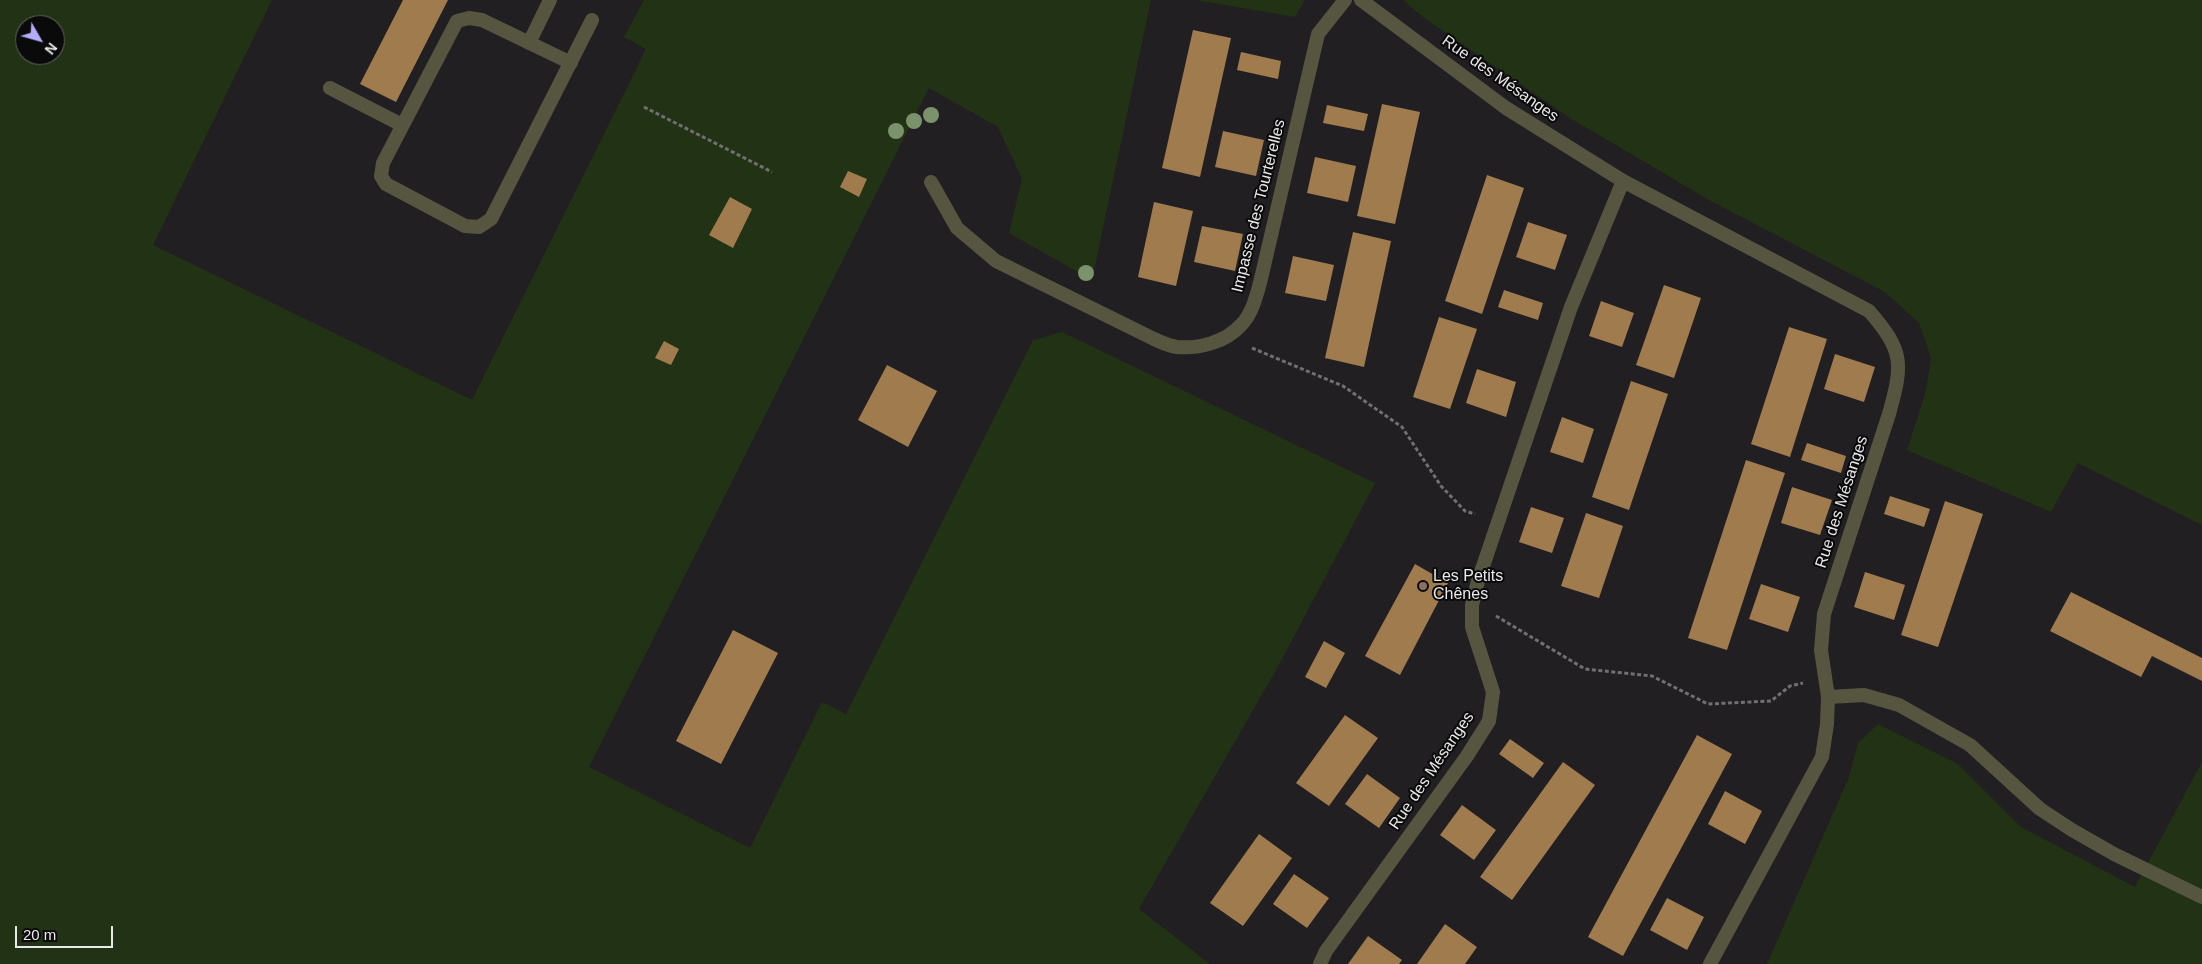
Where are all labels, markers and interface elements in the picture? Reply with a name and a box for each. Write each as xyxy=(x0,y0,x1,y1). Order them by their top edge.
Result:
north arrow xyxy=(15,15,65,65)
street label: Rue des Mésanges xyxy=(1438,32,1562,126)
text: N xyxy=(42,40,60,58)
street label: Impasse des Tourterelles xyxy=(1228,117,1290,295)
street label: Rue des Mésanges xyxy=(1812,433,1872,571)
place label: Les Petits Chênes xyxy=(1433,567,1503,605)
marker: Les Petits Chênes xyxy=(1417,580,1429,592)
street label: Rue des Mésanges xyxy=(1385,708,1479,834)
scale bar xyxy=(18,916,115,948)
text: 20 m xyxy=(23,926,56,943)

